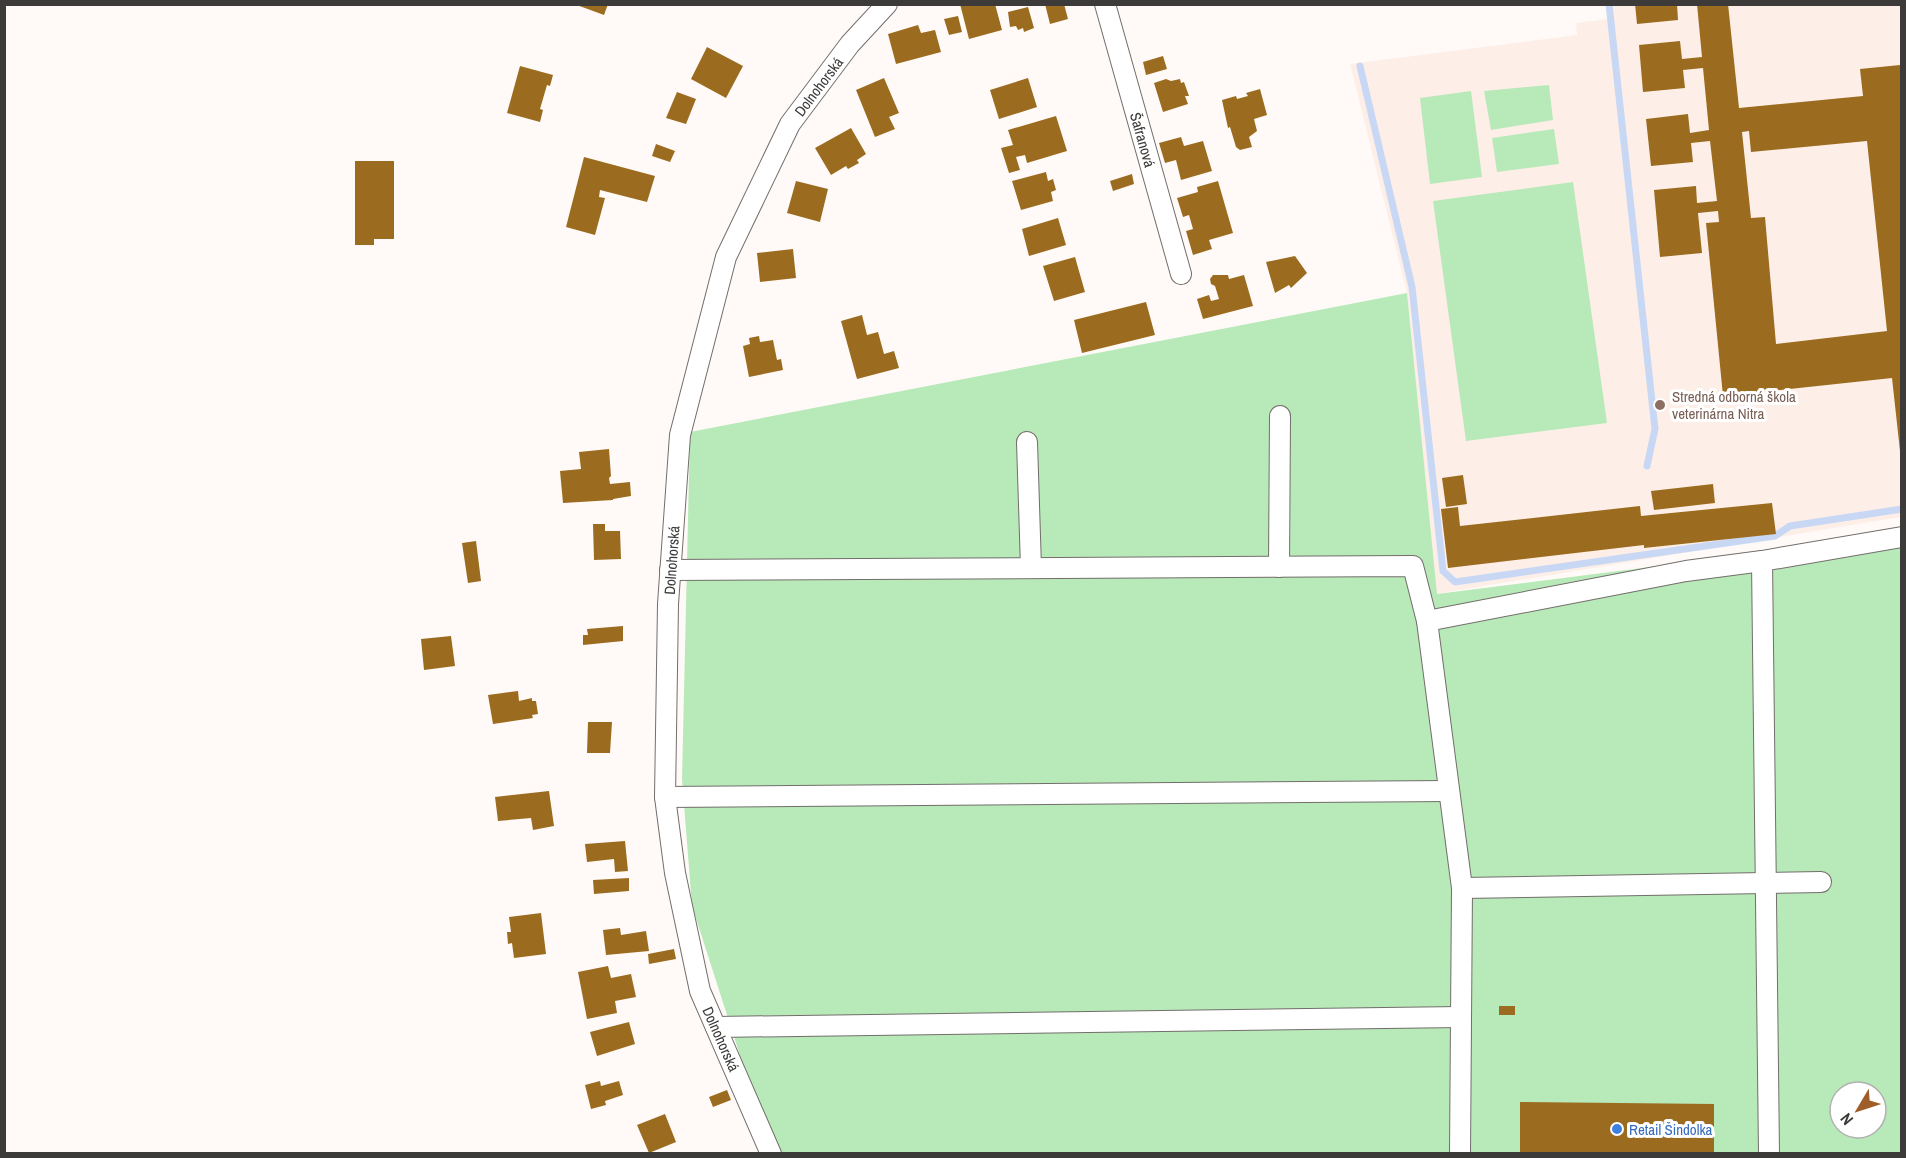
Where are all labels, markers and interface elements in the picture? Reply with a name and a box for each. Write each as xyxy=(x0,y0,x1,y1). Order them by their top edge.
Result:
street label: Dolnohorská xyxy=(789,52,847,120)
street label: Šafranová xyxy=(1125,110,1161,170)
place label: Stredná odborná škola veterinárna Nitra xyxy=(1672,386,1796,424)
marker: Stredná odborná škola veterinárna Nitra xyxy=(1653,398,1667,412)
street label: Dolnohorská xyxy=(658,525,684,595)
street label: Dolnohorská xyxy=(697,1003,745,1075)
north arrow xyxy=(1828,1080,1888,1140)
text: N xyxy=(1835,1109,1858,1130)
place label: Retail Šindolka xyxy=(1629,1119,1713,1140)
marker: Retail Šindolka xyxy=(1610,1122,1624,1136)

